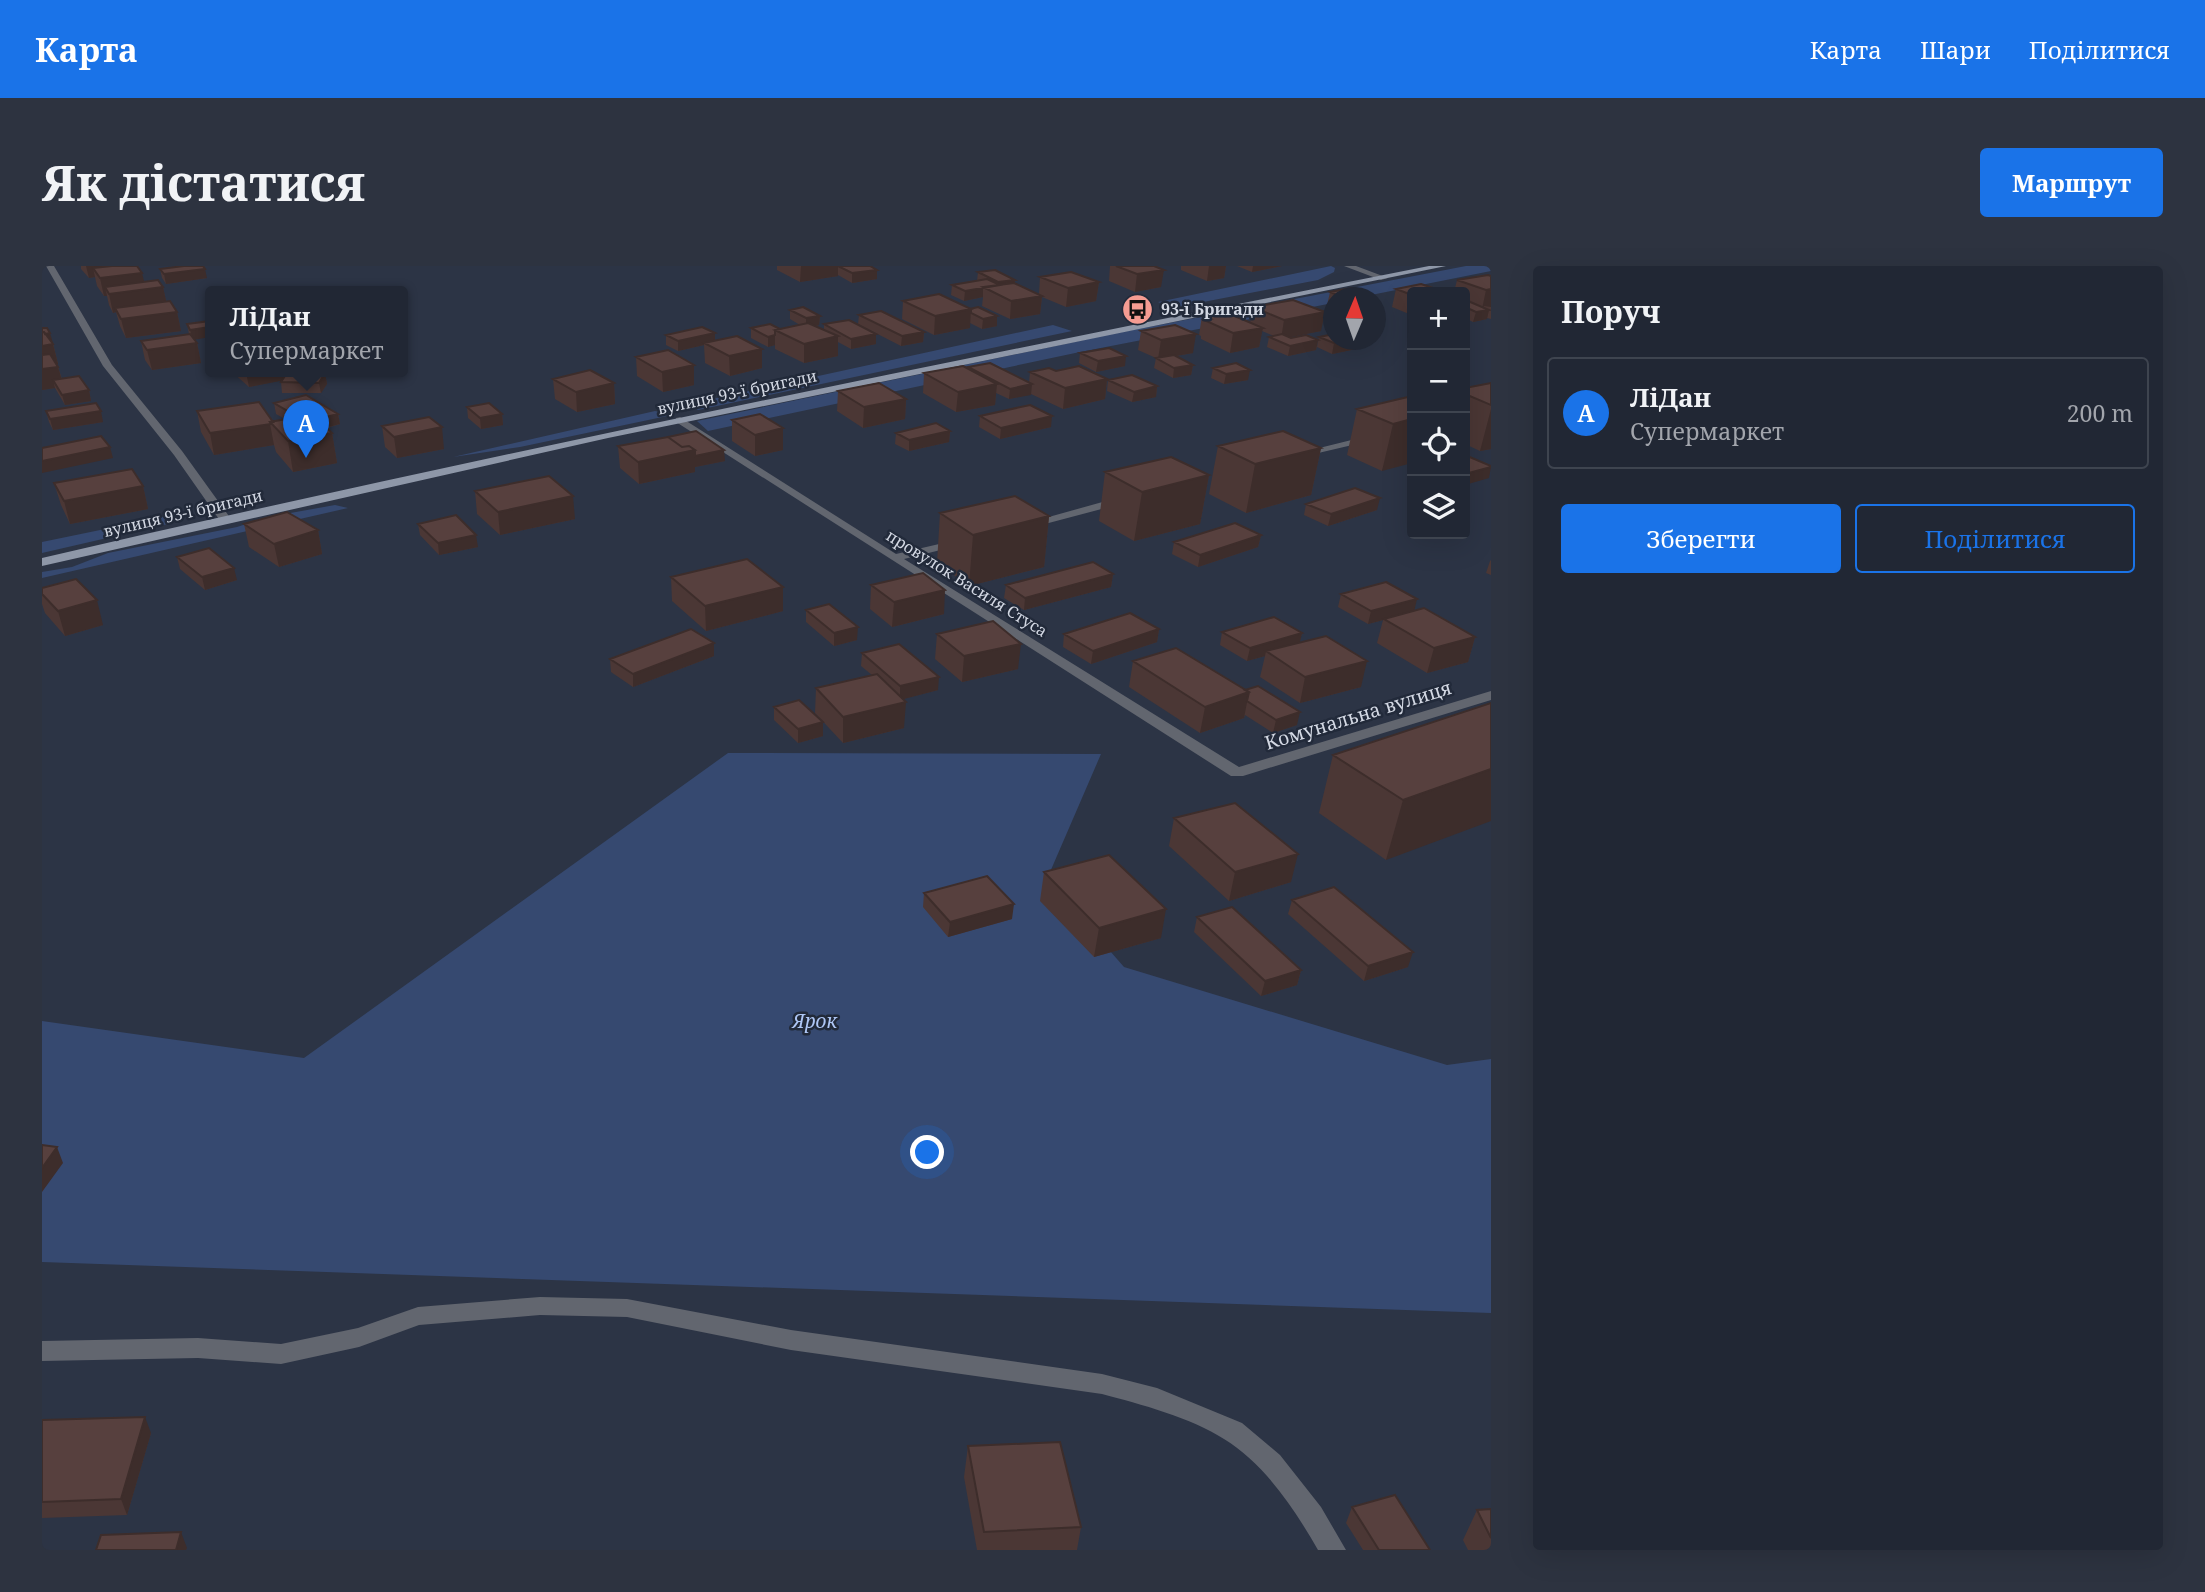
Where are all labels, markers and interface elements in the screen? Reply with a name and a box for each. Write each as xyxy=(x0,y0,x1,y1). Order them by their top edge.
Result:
text: Карта xyxy=(35,27,138,72)
text: Карта xyxy=(1810,33,1882,66)
text: Шари xyxy=(1920,33,1991,66)
text: Поділитися xyxy=(2029,33,2170,66)
button: Маршрут xyxy=(1980,148,2163,217)
text: Як дістатися xyxy=(42,149,365,215)
popup xyxy=(205,286,408,377)
north arrow xyxy=(1323,287,1386,350)
map controls xyxy=(1407,287,1470,539)
button: + xyxy=(1407,287,1470,350)
text: Поруч xyxy=(1561,291,1661,332)
bus stop icon: 93-ї Бригади xyxy=(1121,292,1155,326)
text: ЛіДан xyxy=(229,298,311,334)
place label: 93-ї Бригади xyxy=(1161,298,1264,320)
text: Супермаркет xyxy=(229,334,384,366)
button: − xyxy=(1407,350,1470,413)
street label: вулиця 93-ї бригади xyxy=(655,364,819,420)
text: ЛіДан xyxy=(1630,379,1711,415)
text: A xyxy=(1577,397,1595,429)
text: 200 m xyxy=(2067,397,2133,429)
pin: A xyxy=(283,400,329,458)
button: locate xyxy=(1407,413,1470,476)
text: Супермаркет xyxy=(1630,415,1784,447)
button: layers xyxy=(1407,476,1470,539)
street label: вулиця 93-ї бригади xyxy=(101,484,265,542)
button: Зберегти xyxy=(1561,504,1841,573)
button: Поділитися xyxy=(1855,504,2135,573)
street label: провулок Василя Стуса xyxy=(882,524,1052,642)
street label: Комунальна вулиця xyxy=(1261,674,1455,756)
park label: Ярок xyxy=(790,1008,839,1034)
your location xyxy=(910,1135,944,1169)

